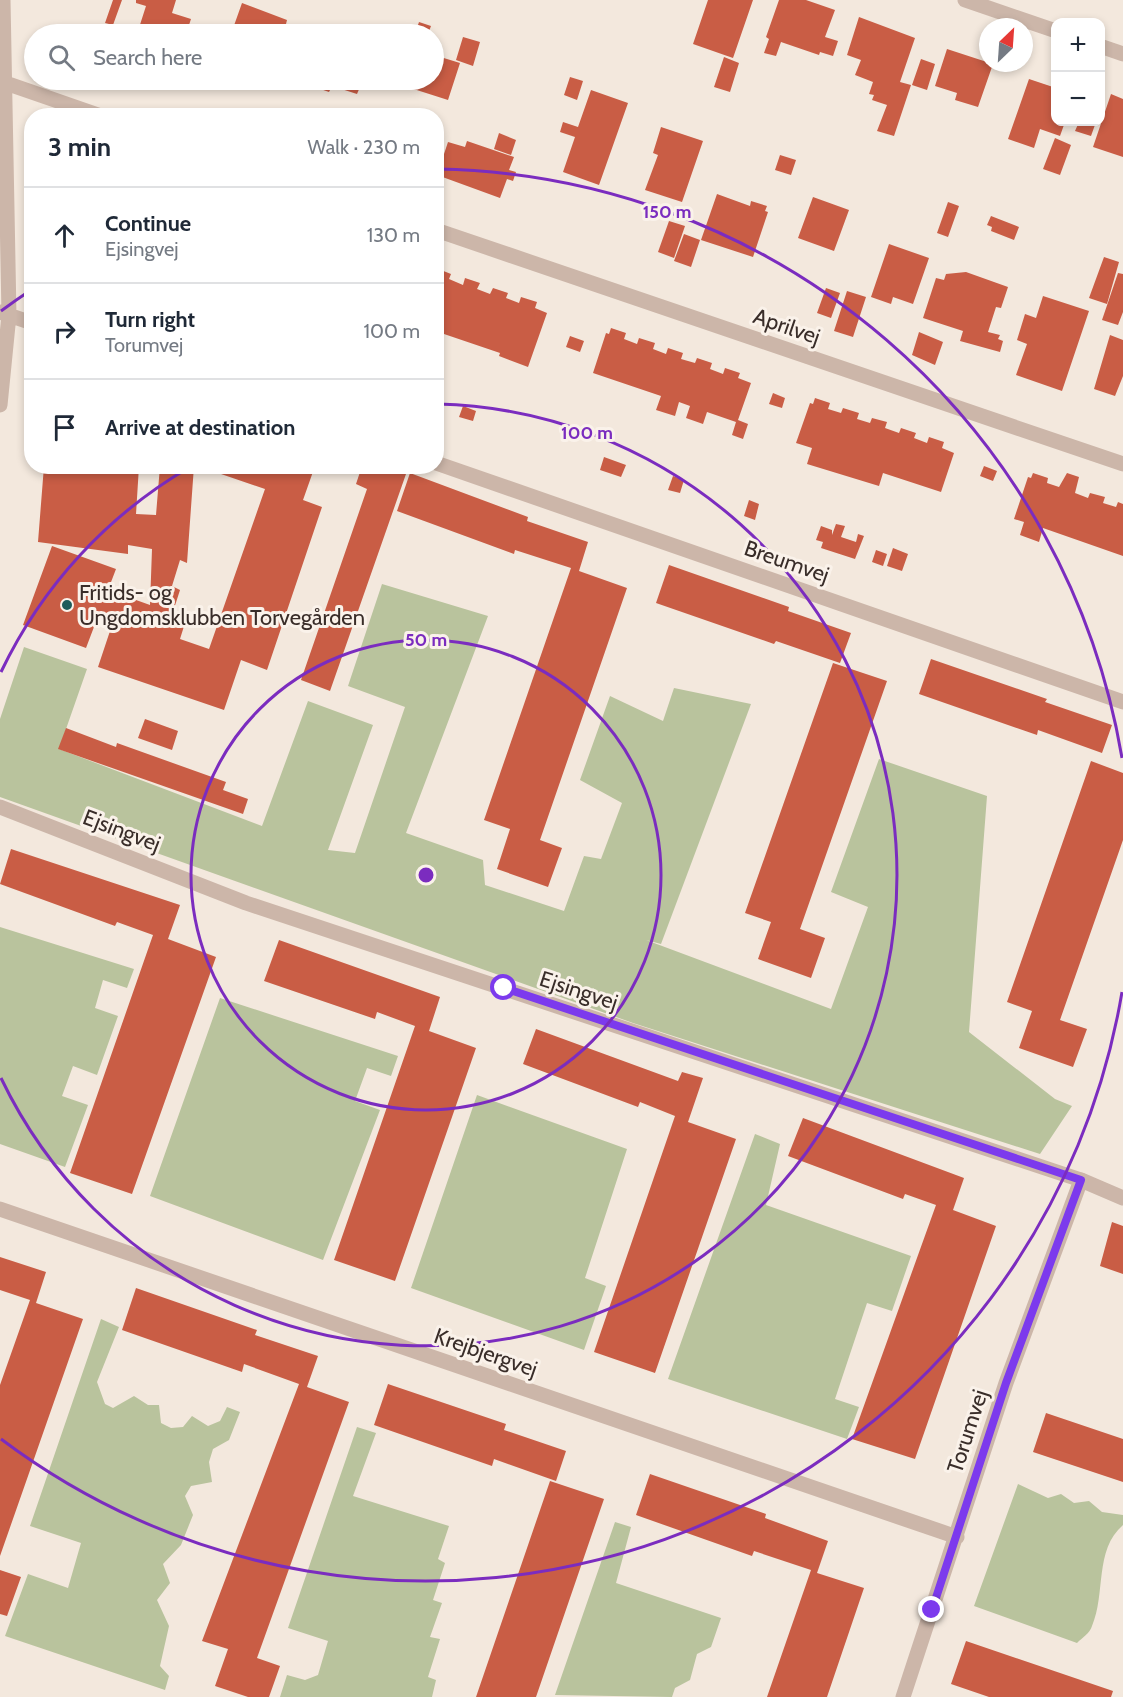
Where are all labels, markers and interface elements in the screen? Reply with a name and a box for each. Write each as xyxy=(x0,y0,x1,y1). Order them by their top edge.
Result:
north arrow xyxy=(979,18,1033,72)
map controls xyxy=(1051,18,1105,126)
button: + xyxy=(1051,18,1105,72)
search box xyxy=(24,24,444,90)
icon: search xyxy=(45,41,78,74)
text: Search here xyxy=(93,44,202,71)
button: − xyxy=(1051,72,1105,126)
text: 3 min xyxy=(48,131,111,163)
text: Walk · 230 m xyxy=(308,135,420,159)
text: 150 m xyxy=(643,201,691,223)
text: Continue xyxy=(105,210,191,237)
icon: ahead xyxy=(48,219,81,252)
text: 130 m xyxy=(367,223,420,247)
text: Ejsingvej xyxy=(105,237,179,261)
street label: Aprilvej xyxy=(750,302,824,350)
text: Turn right xyxy=(105,306,195,333)
icon: right xyxy=(48,315,81,348)
text: 100 m xyxy=(364,319,420,343)
text: Torumvej xyxy=(105,333,183,357)
icon: arrive xyxy=(48,411,81,444)
text: Arrive at destination xyxy=(105,414,295,441)
text: 100 m xyxy=(561,422,613,444)
street label: Breumvej xyxy=(741,534,833,589)
place label: Fritids- og Ungdomsklubben Torvegården xyxy=(79,579,365,631)
marker: Fritids- og Ungdomsklubben Torvegården xyxy=(60,598,74,612)
text: 50 m xyxy=(405,629,447,651)
street label: Ejsingvej xyxy=(79,803,164,858)
centre of rings xyxy=(416,865,436,885)
street label: Ejsingvej xyxy=(536,965,621,1016)
route start xyxy=(490,974,516,1000)
street label: Krejbjergvej xyxy=(431,1322,541,1383)
street label: Torumvej xyxy=(941,1386,994,1476)
route end xyxy=(918,1596,944,1622)

